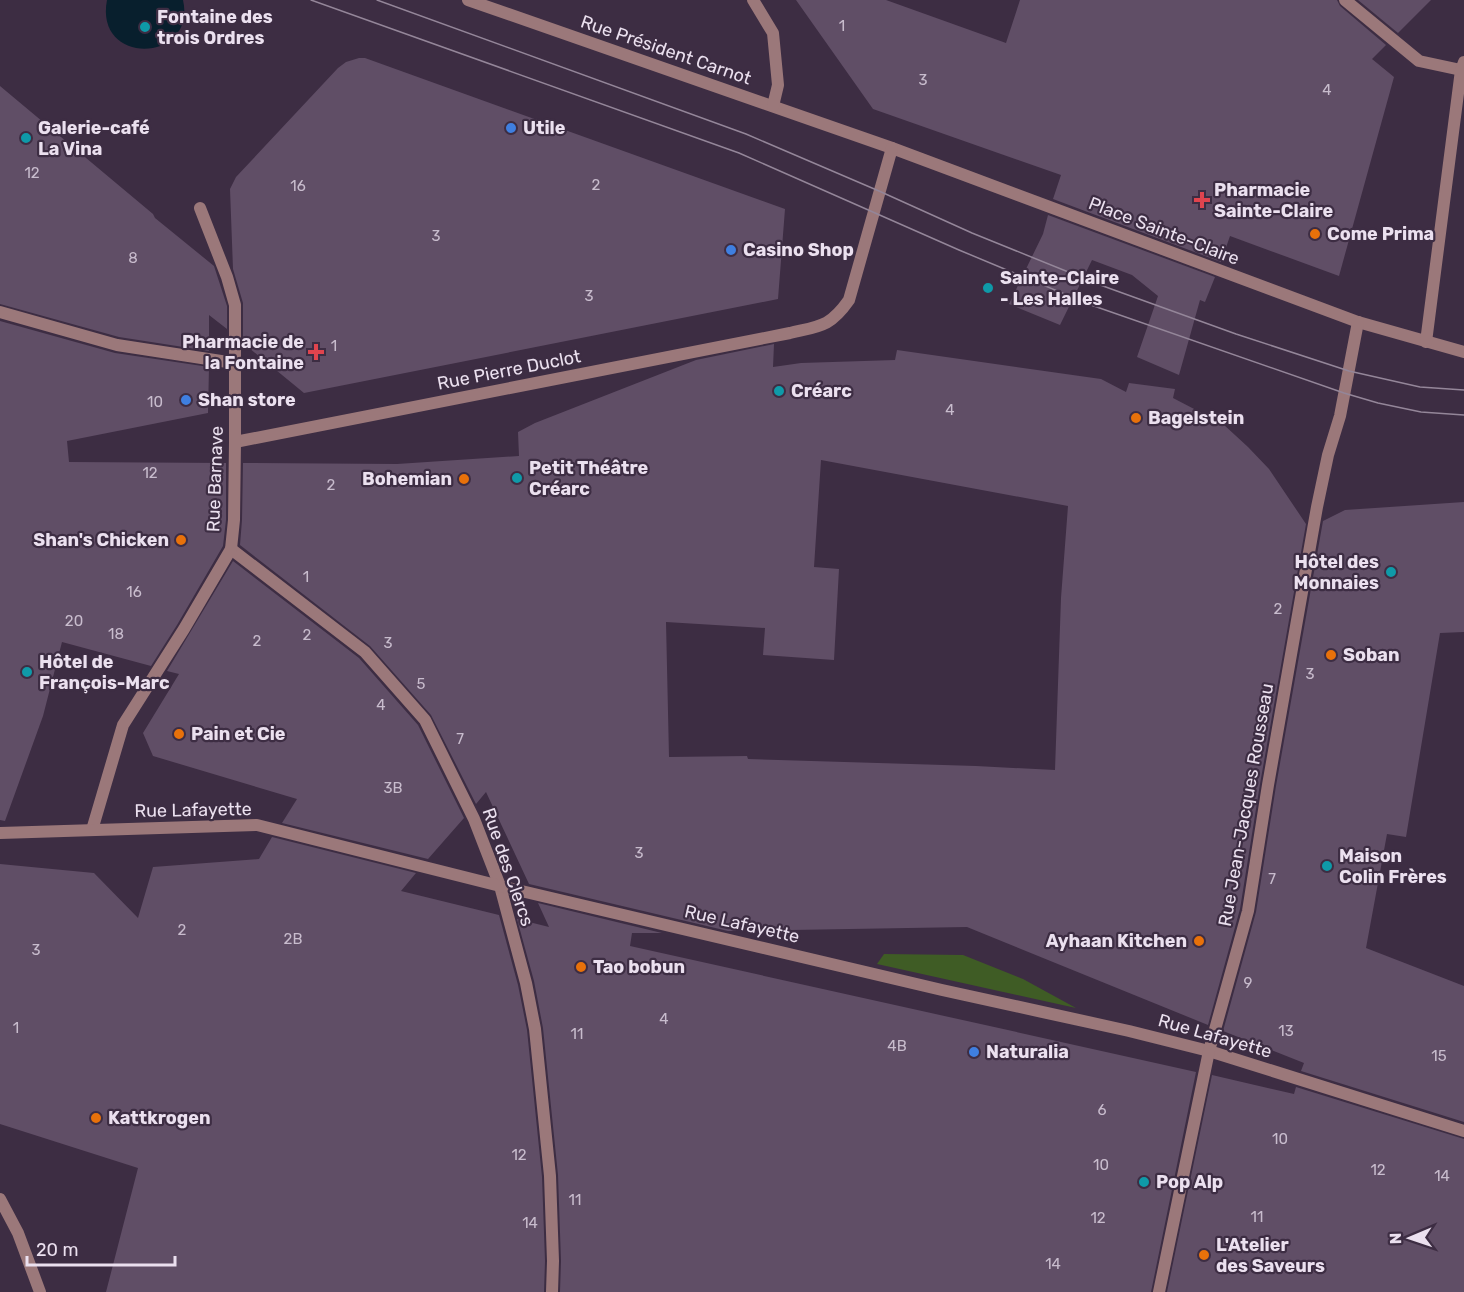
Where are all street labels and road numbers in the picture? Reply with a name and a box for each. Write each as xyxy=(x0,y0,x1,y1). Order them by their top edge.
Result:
street label: Rue Président Carnot xyxy=(578,10,754,90)
street label: Place Sainte-Claire xyxy=(1085,192,1243,270)
street label: Rue Pierre Duclot xyxy=(435,345,583,395)
street label: Rue Barnave xyxy=(202,426,228,532)
street label: Rue Jean-Jacques Rousseau xyxy=(1214,682,1278,928)
street label: Rue Lafayette xyxy=(134,798,252,822)
street label: Rue des Clercs xyxy=(477,805,539,929)
street label: Rue Lafayette xyxy=(682,900,802,948)
street label: Rue Lafayette xyxy=(1156,1009,1274,1063)

